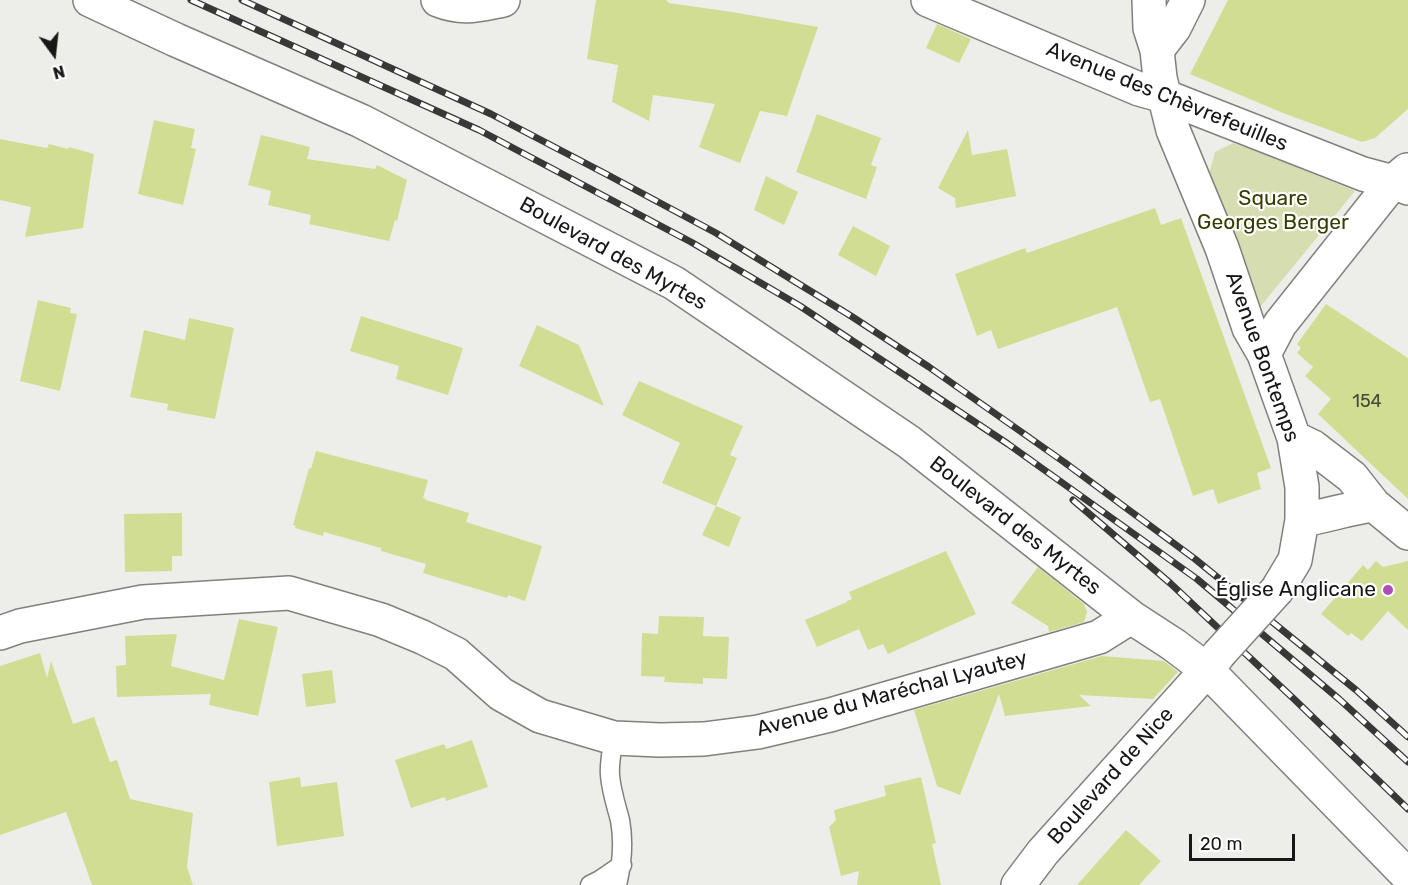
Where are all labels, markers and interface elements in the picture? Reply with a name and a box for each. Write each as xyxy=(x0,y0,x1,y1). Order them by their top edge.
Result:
north arrow xyxy=(24,24,84,84)
street label: Avenue des Chèvrefeuilles xyxy=(1043,37,1291,157)
text: N xyxy=(51,61,67,83)
park label: Square Georges Berger xyxy=(1197,186,1349,236)
street label: Boulevard des Myrtes xyxy=(515,192,711,316)
street label: Avenue Bontemps xyxy=(1220,268,1304,446)
house number: 154 xyxy=(1352,391,1382,413)
street label: Boulevard des Myrtes xyxy=(924,451,1106,601)
place label: Église Anglicane xyxy=(1216,577,1376,603)
marker: Église Anglicane xyxy=(1381,583,1395,597)
street label: Avenue du Maréchal Lyautey xyxy=(754,646,1030,742)
street label: Boulevard de Nice xyxy=(1043,702,1179,850)
scale bar xyxy=(1192,822,1298,860)
text: 20 m xyxy=(1200,833,1242,855)

